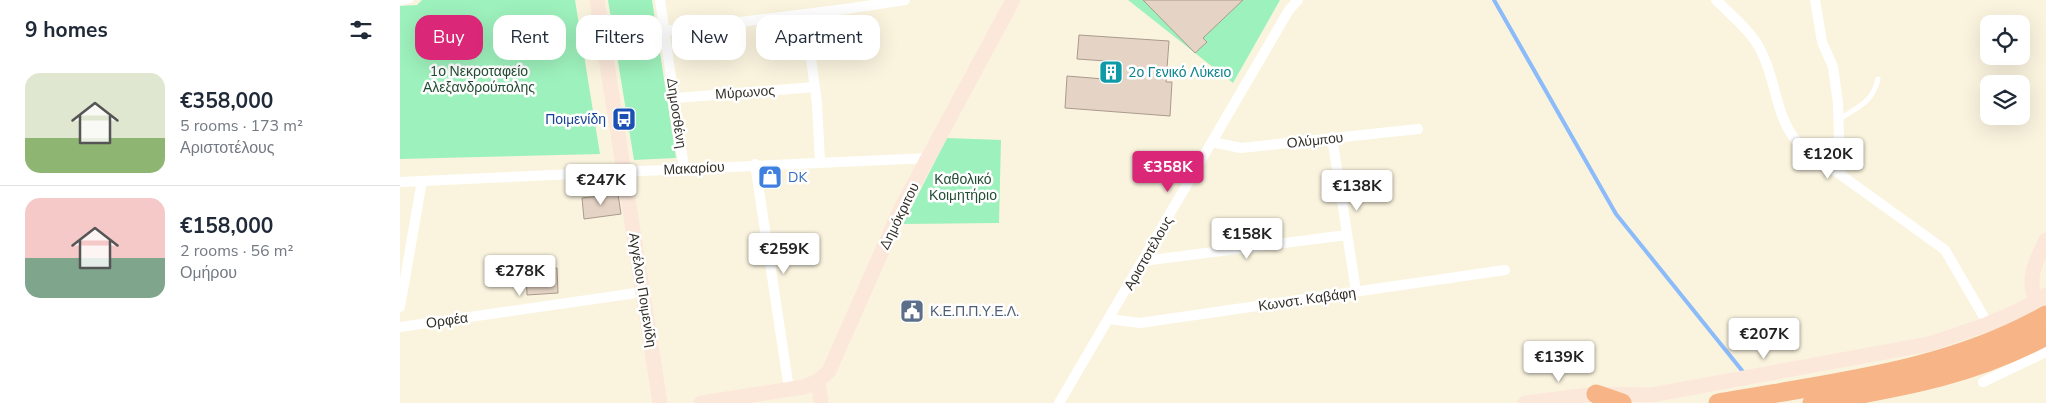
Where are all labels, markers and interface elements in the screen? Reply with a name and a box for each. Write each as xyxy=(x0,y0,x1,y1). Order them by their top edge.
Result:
chip: Buy xyxy=(415,15,483,60)
chip: Rent xyxy=(493,15,566,60)
chip: Filters xyxy=(576,15,662,60)
chip: New xyxy=(672,15,746,60)
chip: Apartment xyxy=(756,15,880,60)
map controls xyxy=(1980,15,2030,125)
button: locate xyxy=(1980,15,2030,65)
text: 9 homes xyxy=(25,16,108,44)
icon: filters xyxy=(347,16,375,44)
building icon: 2ο Γενικό Λύκειο xyxy=(1098,59,1124,85)
park label: 1ο Νεκροταφείο Αλεξανδρούπολης xyxy=(423,62,535,97)
place label: 2ο Γενικό Λύκειο xyxy=(1128,63,1231,82)
button: layers xyxy=(1980,75,2030,125)
street label: Δημοσθένη xyxy=(662,77,691,150)
street label: Μύρωνος xyxy=(715,81,776,104)
text: €358,000 xyxy=(180,87,273,115)
icon: home xyxy=(65,93,125,153)
bus stop icon: Ποιμενίδη xyxy=(611,106,637,132)
place label: Ποιμενίδη xyxy=(545,110,606,129)
text: 5 rooms · 173 m² xyxy=(180,115,303,137)
street label: Ολύμπου xyxy=(1286,128,1344,153)
text: Αριστοτέλους xyxy=(180,137,275,159)
pin: €120K xyxy=(1793,138,1863,180)
text: €120K xyxy=(1803,143,1853,165)
pin: €358K xyxy=(1133,150,1203,193)
text: €358K xyxy=(1143,156,1193,178)
street label: Μακαρίου xyxy=(663,157,725,180)
pin: €247K xyxy=(566,164,636,206)
shop icon: DK xyxy=(757,164,783,190)
place label: DK xyxy=(788,168,807,187)
text: €247K xyxy=(576,169,626,191)
park label: Καθολικό Κοιμητήριο xyxy=(929,170,997,205)
pin: €138K xyxy=(1322,170,1392,212)
text: €138K xyxy=(1332,175,1382,197)
street label: Δημόκριτου xyxy=(875,179,924,253)
text: €158,000 xyxy=(180,212,273,240)
street label: Αριστοτέλους xyxy=(1120,212,1177,294)
icon: home xyxy=(65,218,125,278)
pin: €158K xyxy=(1212,218,1282,260)
text: €158K xyxy=(1222,223,1272,245)
street label: Αγγέλου Ποιμενίδη xyxy=(624,231,661,349)
pin: €259K xyxy=(749,232,819,275)
text: €259K xyxy=(759,238,809,260)
text: 2 rooms · 56 m² xyxy=(180,240,293,262)
pin: €278K xyxy=(485,254,555,297)
text: €278K xyxy=(495,260,545,282)
text: Ομήρου xyxy=(180,262,237,284)
street label: Κωνστ. Καβάφη xyxy=(1257,283,1357,316)
public building icon: Κ.Ε.Π.Π.Υ.Ε.Λ. xyxy=(899,298,925,324)
place label: Κ.Ε.Π.Π.Υ.Ε.Λ. xyxy=(930,302,1019,321)
street label: Ορφέα xyxy=(425,308,469,333)
pin: €207K xyxy=(1729,318,1799,360)
text: €207K xyxy=(1739,323,1789,345)
pin: €139K xyxy=(1524,340,1594,383)
text: €139K xyxy=(1534,346,1584,368)

